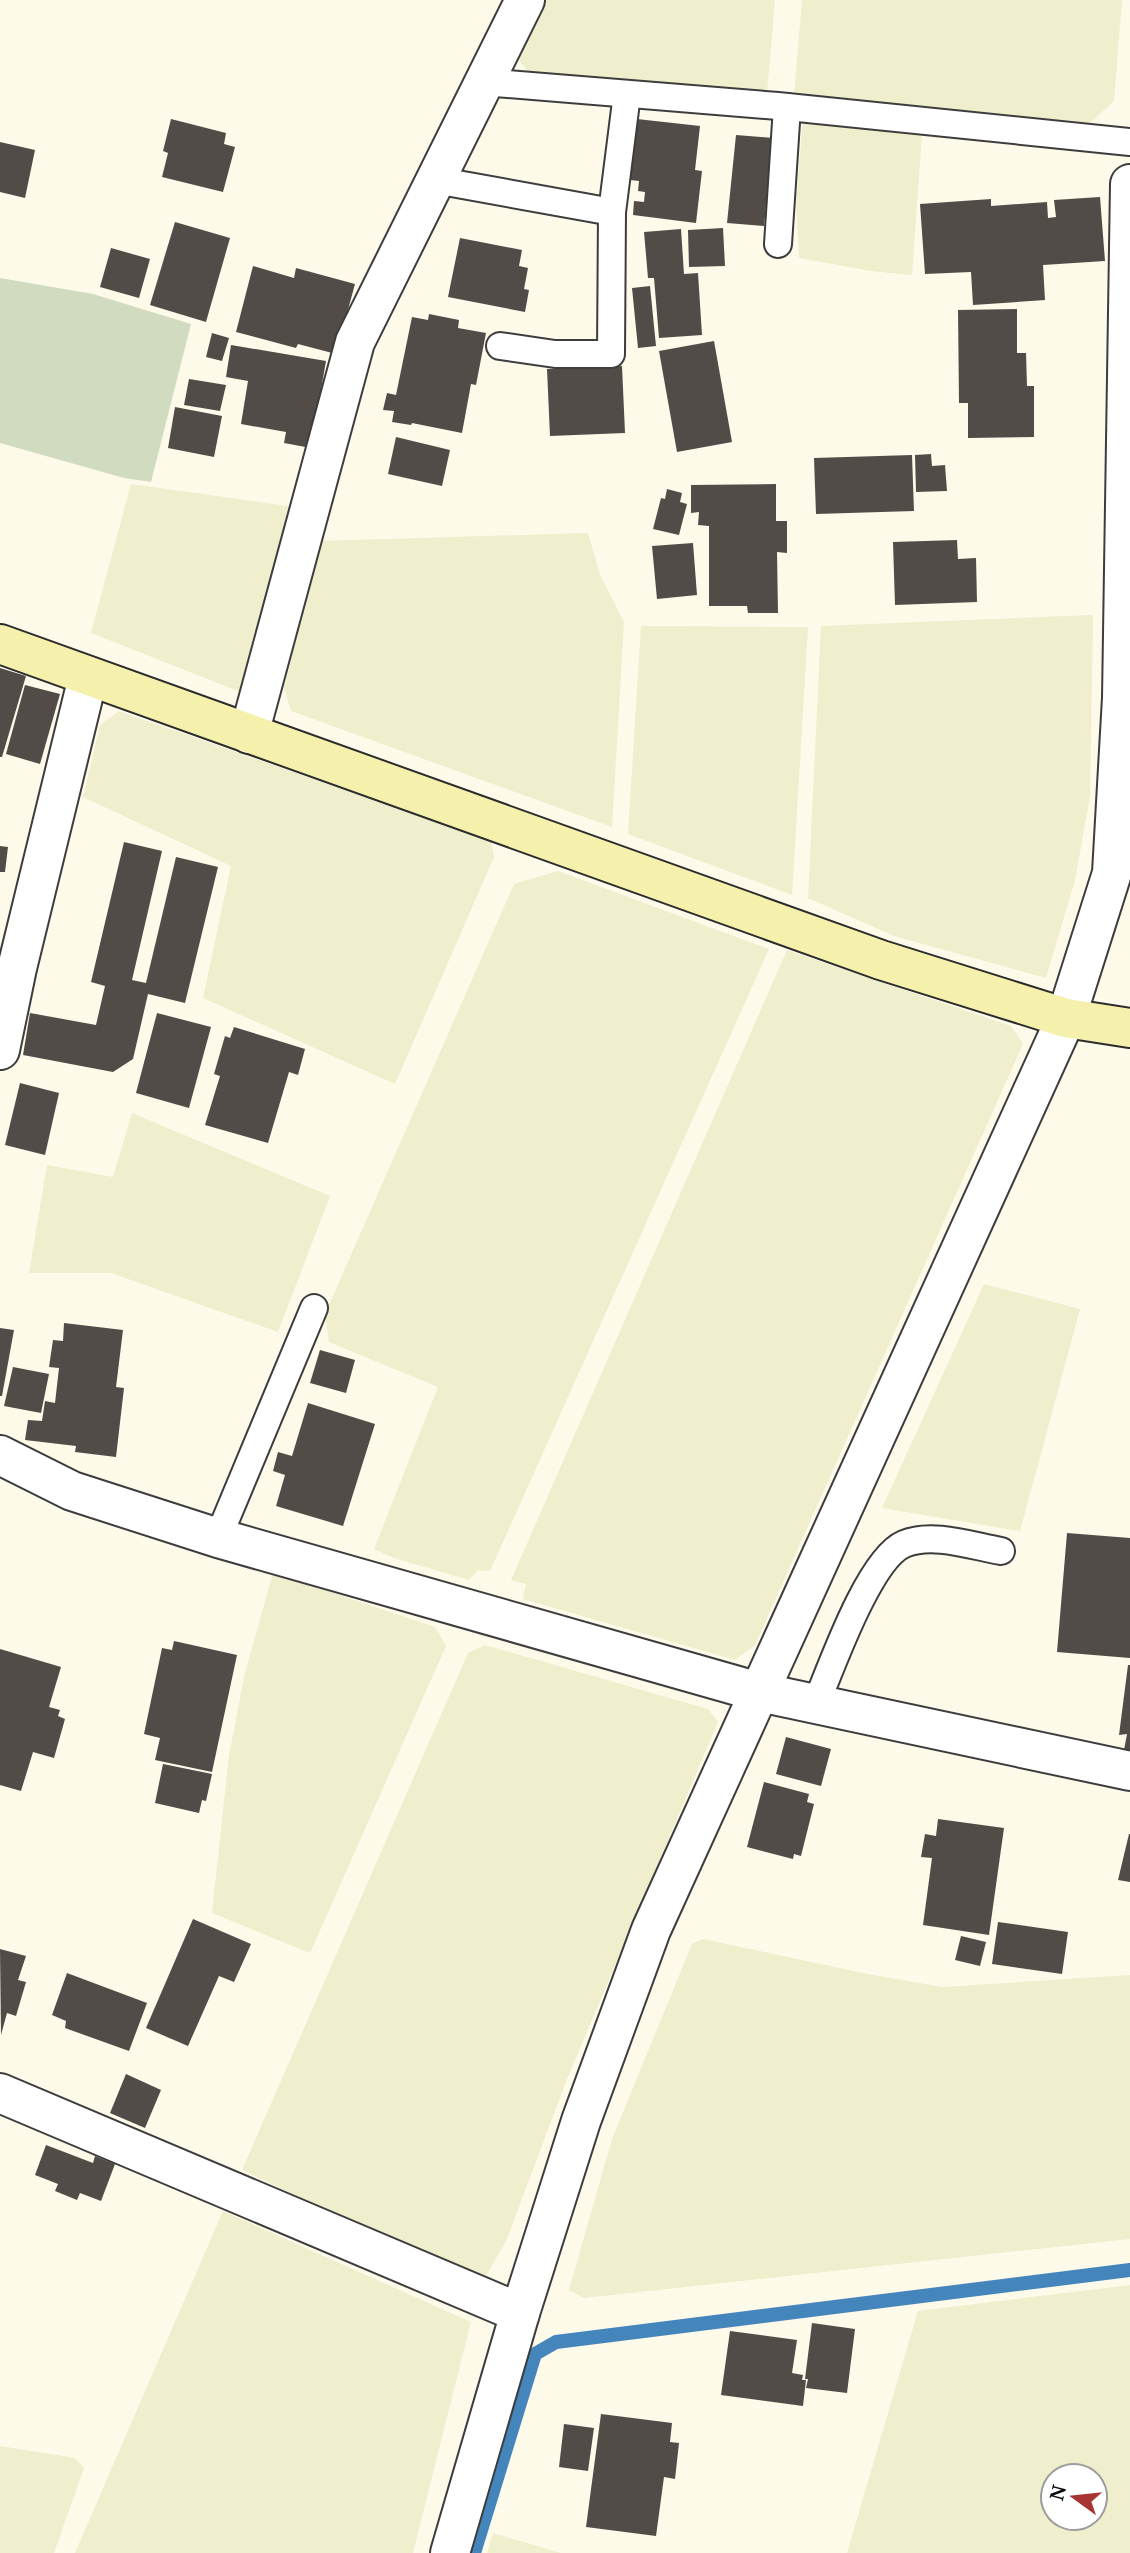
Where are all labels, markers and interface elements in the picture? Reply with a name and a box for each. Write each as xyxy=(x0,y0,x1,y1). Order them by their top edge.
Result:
north arrow xyxy=(1039,2462,1109,2532)
text: N xyxy=(1043,2482,1072,2503)

